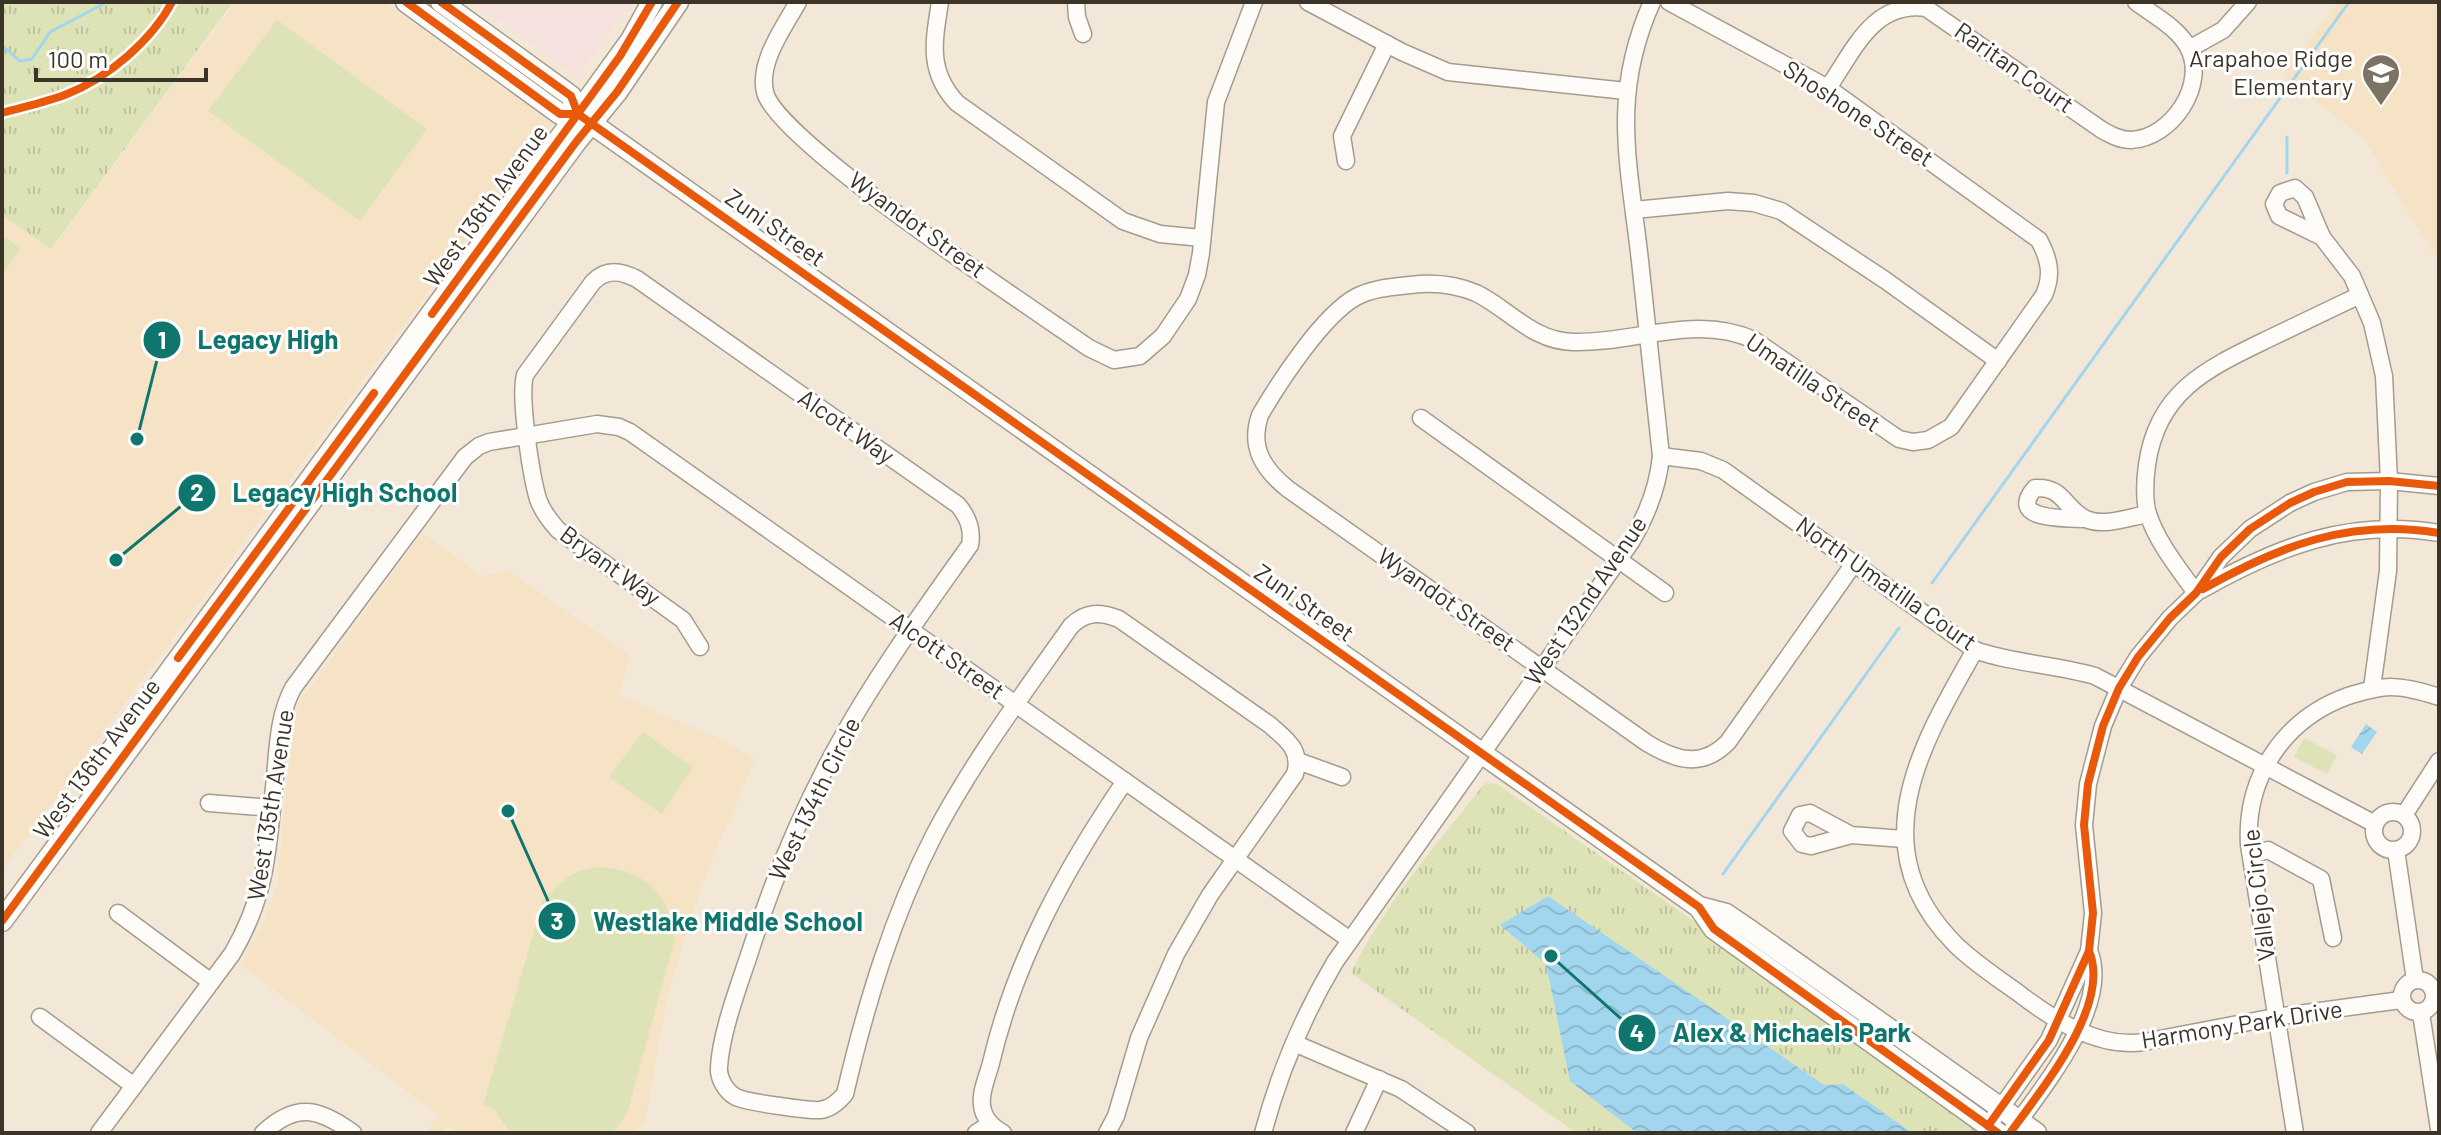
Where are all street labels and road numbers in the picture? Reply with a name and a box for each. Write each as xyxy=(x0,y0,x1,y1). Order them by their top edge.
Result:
street label: Raritan Court xyxy=(1950,15,2080,118)
street label: Shoshone Street xyxy=(1778,53,1939,172)
street label: West 136th Avenue xyxy=(416,118,553,292)
street label: Wyandot Street xyxy=(844,165,992,283)
street label: Zuni Street xyxy=(720,182,831,272)
street label: Umatilla Street xyxy=(1741,326,1887,437)
street label: Alcott Way xyxy=(793,382,901,469)
street label: West 132nd Avenue xyxy=(1517,510,1652,690)
street label: North Umatilla Court xyxy=(1791,510,1983,656)
street label: Bryant Way xyxy=(555,519,667,611)
street label: Wyandot Street xyxy=(1372,540,1521,657)
street label: Zuni Street xyxy=(1249,557,1360,647)
street label: Alcott Street xyxy=(885,605,1011,705)
street label: West 136th Avenue xyxy=(26,672,166,844)
street label: West 135th Avenue xyxy=(240,707,299,903)
street label: West 134th Circle xyxy=(762,712,866,885)
street label: Vallejo Circle xyxy=(2235,827,2280,963)
street label: Harmony Park Drive xyxy=(2139,993,2345,1054)

